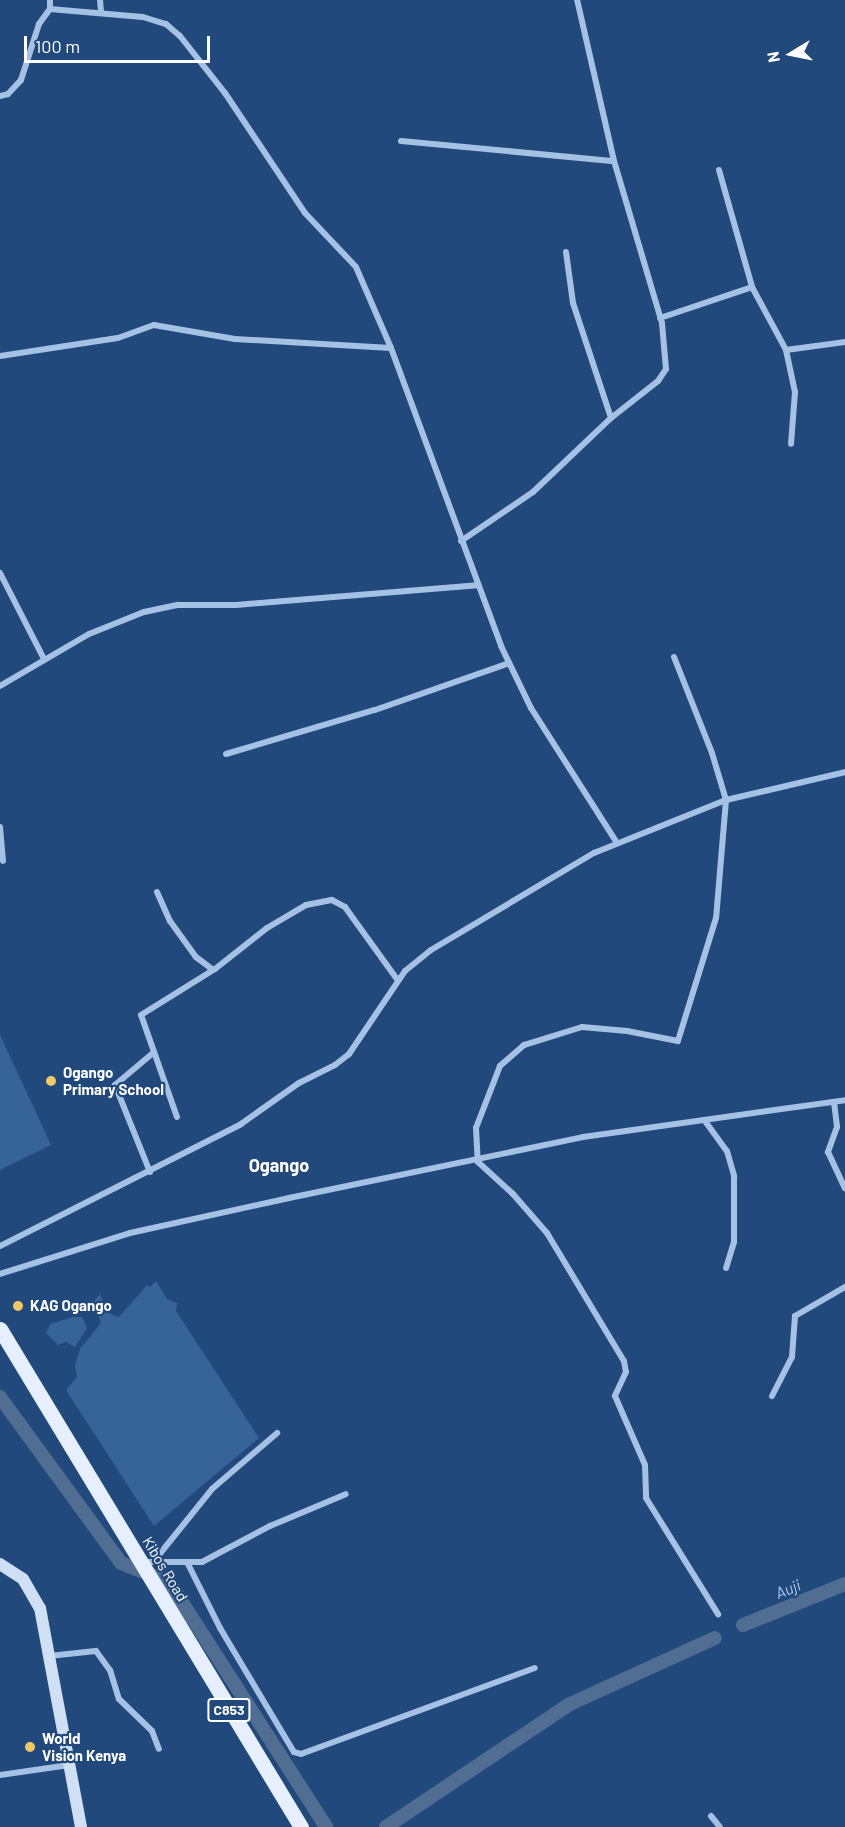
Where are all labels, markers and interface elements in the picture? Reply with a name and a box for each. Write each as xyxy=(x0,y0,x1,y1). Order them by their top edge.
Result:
scale bar xyxy=(27,24,213,62)
north arrow xyxy=(761,24,821,84)
text: 100 m xyxy=(35,35,80,57)
text: N xyxy=(763,50,783,64)
place label: Ogango Primary School xyxy=(63,1063,164,1098)
marker: Ogango Primary School xyxy=(44,1074,58,1088)
district label: Ogango xyxy=(249,1154,309,1176)
place label: KAG Ogango xyxy=(30,1297,112,1315)
marker: KAG Ogango xyxy=(11,1299,25,1313)
street label: Kibos Road xyxy=(139,1533,191,1605)
water label: Auji xyxy=(773,1575,803,1603)
road number: C853 xyxy=(206,1699,252,1721)
place label: World Vision Kenya xyxy=(42,1729,126,1764)
marker: World Vision Kenya xyxy=(23,1740,37,1754)

